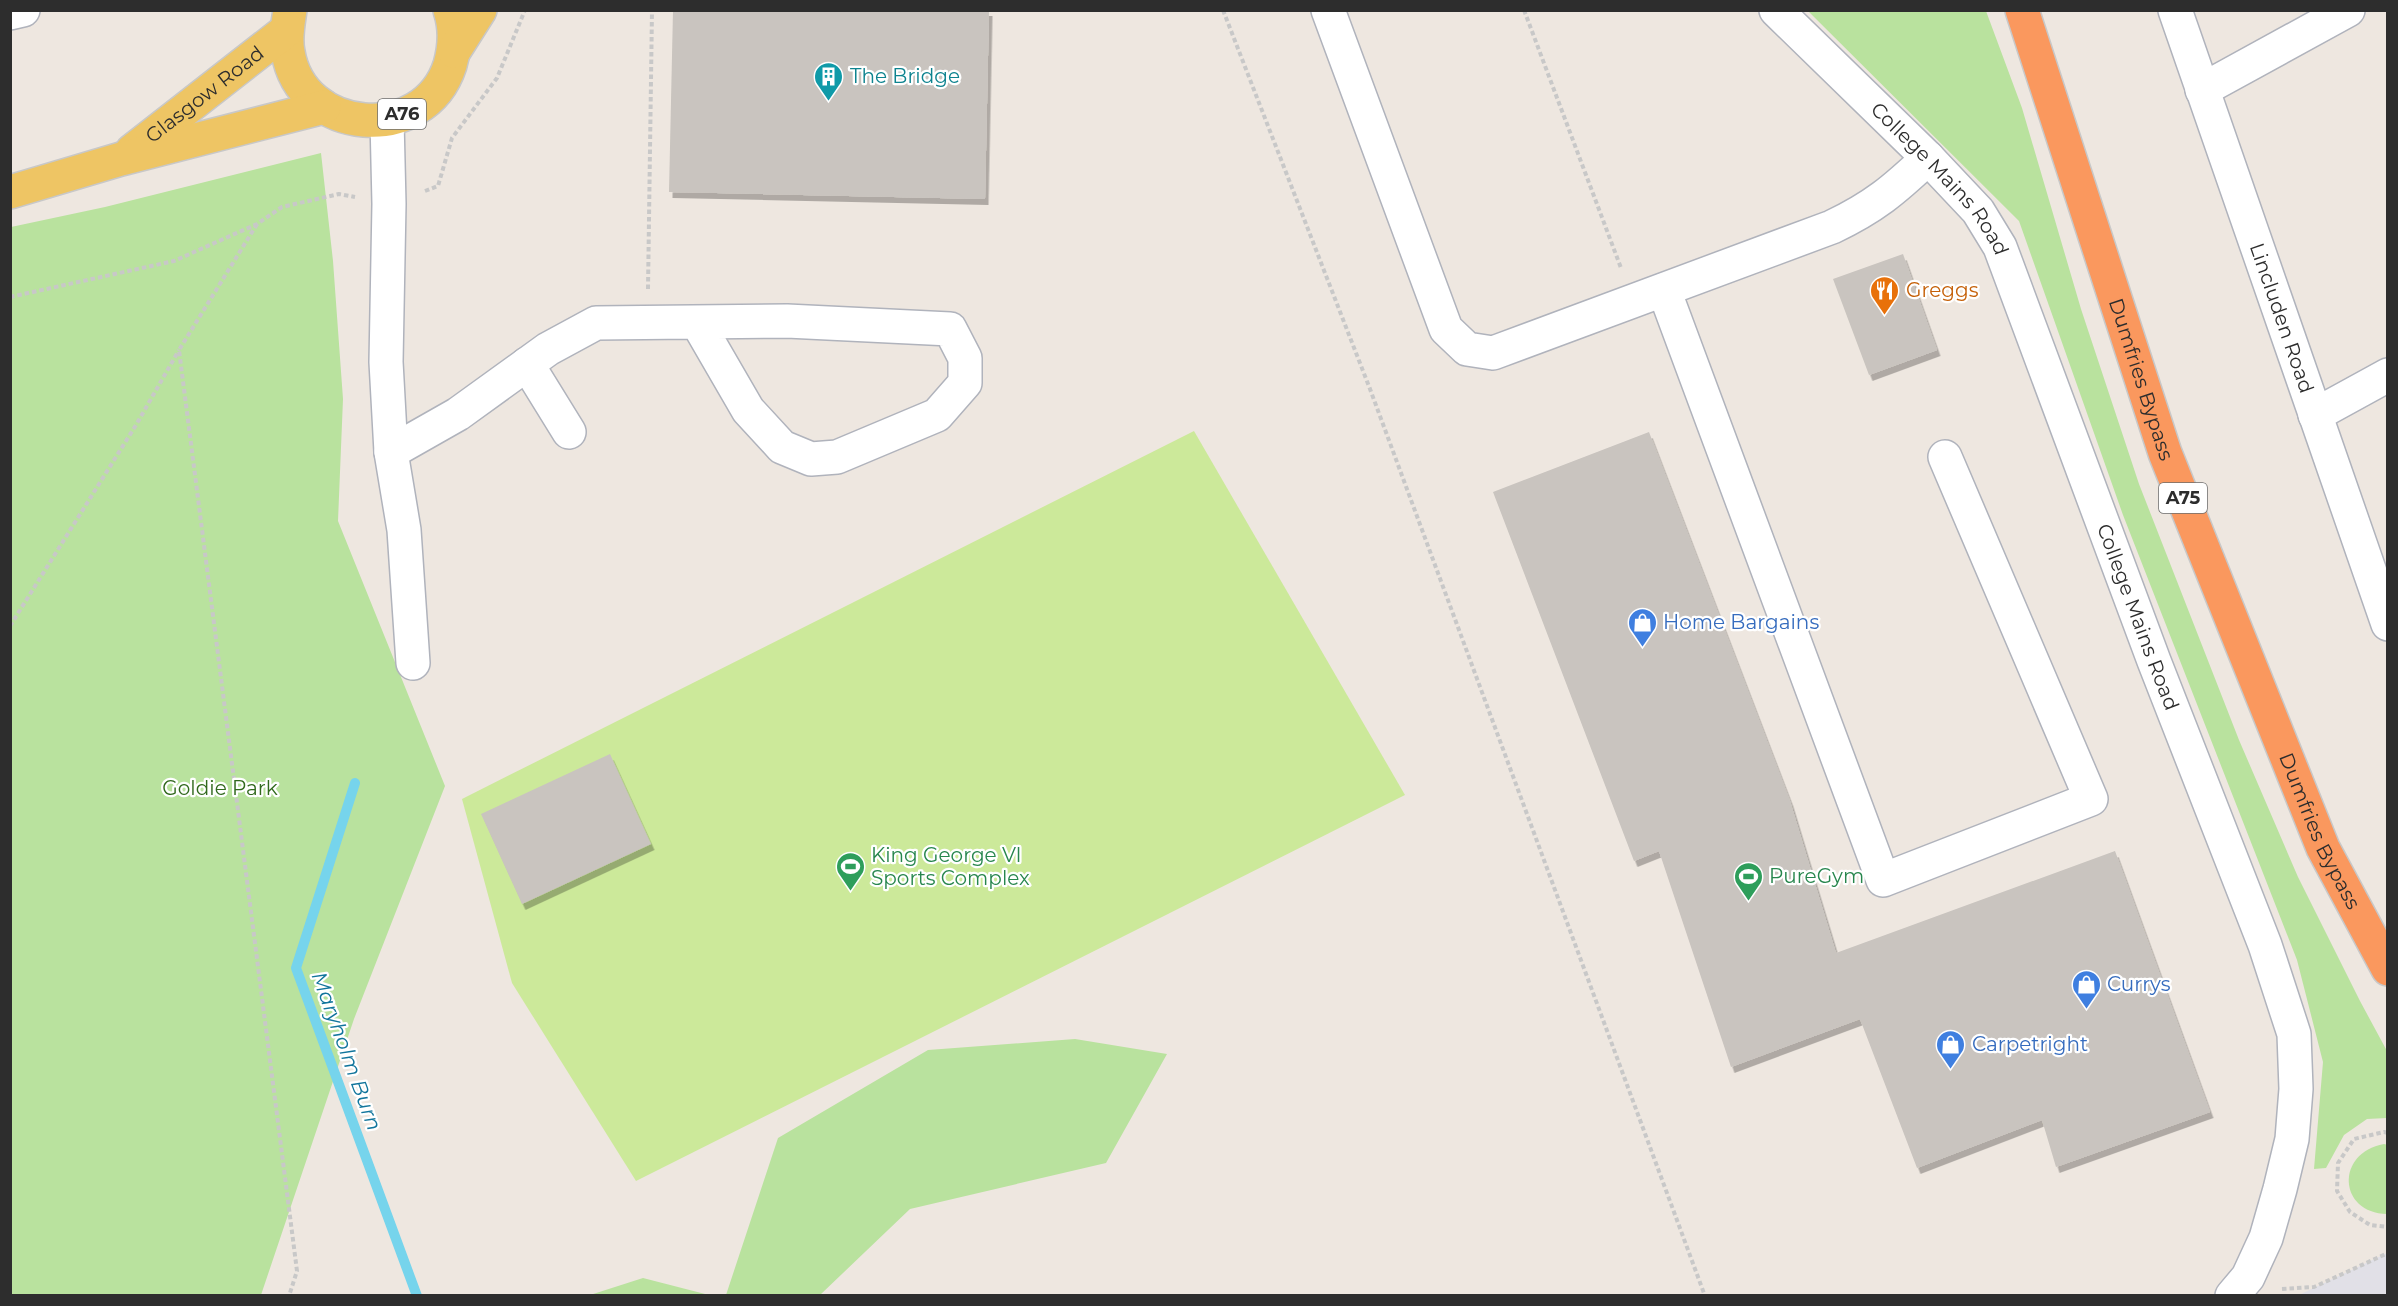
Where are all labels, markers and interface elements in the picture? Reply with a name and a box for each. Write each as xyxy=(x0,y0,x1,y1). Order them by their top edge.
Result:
street label: Glasgow Road xyxy=(141,41,268,148)
building icon: The Bridge xyxy=(813,60,845,102)
place label: The Bridge xyxy=(850,64,960,88)
street label: College Mains Road xyxy=(1866,97,2014,258)
road number: A76 xyxy=(378,99,426,129)
street label: Lincluden Road xyxy=(2245,240,2319,396)
restaurant icon: Greggs xyxy=(1869,274,1901,316)
place label: Greggs xyxy=(1906,278,1979,302)
street label: Dumfries Bypass xyxy=(2104,295,2179,464)
road number: A75 xyxy=(2159,483,2207,513)
street label: College Mains Road xyxy=(2092,520,2184,714)
shop icon: Home Bargains xyxy=(1626,606,1658,648)
place label: Home Bargains xyxy=(1663,610,1819,634)
street label: Dumfries Bypass xyxy=(2274,749,2366,913)
park label: Goldie Park xyxy=(162,776,278,800)
place label: King George VI Sports Complex xyxy=(871,843,1030,890)
sports icon: King George VI Sports Complex xyxy=(834,850,866,892)
sports icon: PureGym xyxy=(1732,860,1764,902)
place label: PureGym xyxy=(1769,864,1864,888)
water label: Maryholm Burn xyxy=(307,968,387,1134)
shop icon: Currys xyxy=(2070,968,2102,1010)
place label: Currys xyxy=(2107,972,2171,996)
shop icon: Carpetright xyxy=(1935,1028,1967,1070)
place label: Carpetright xyxy=(1972,1032,2088,1056)

